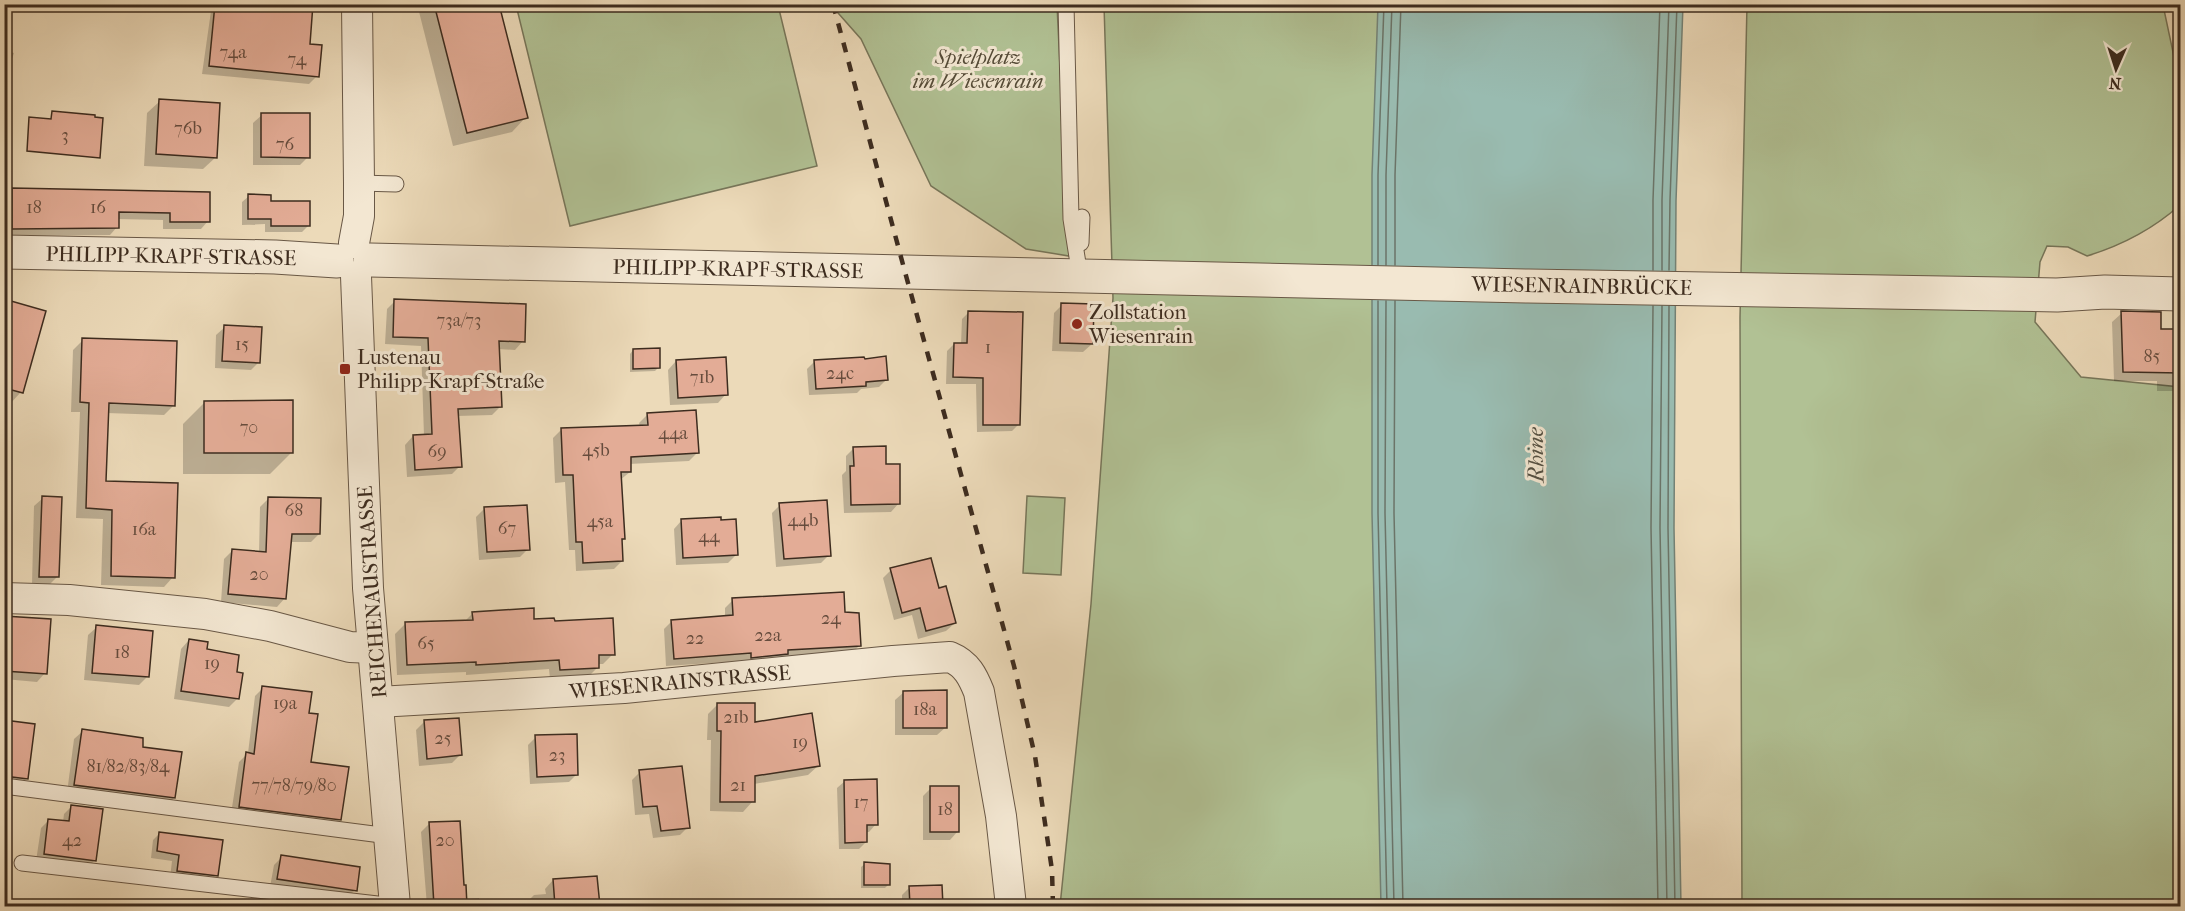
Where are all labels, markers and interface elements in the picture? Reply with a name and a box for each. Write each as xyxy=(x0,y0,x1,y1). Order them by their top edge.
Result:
north arrow xyxy=(2086,39,2146,99)
house number: 74a xyxy=(219,42,247,63)
park label: Spielplatz im Wiesenrain xyxy=(912,45,1044,93)
house number: 74 xyxy=(288,49,307,70)
text: N xyxy=(2108,74,2122,93)
house number: 76b xyxy=(174,118,202,139)
house number: 3 xyxy=(61,125,69,146)
house number: 76 xyxy=(276,134,294,155)
house number: 18 xyxy=(26,197,42,218)
house number: 16 xyxy=(90,197,106,218)
street label: PHILIPP-KRAPF-STRASSE xyxy=(45,242,297,270)
street label: PHILIPP-KRAPF-STRASSE xyxy=(612,255,864,283)
street label: WIESENRAINBRÜCKE xyxy=(1471,272,1693,300)
place label: Zollstation Wiesenrain xyxy=(1088,300,1193,348)
house number: 73a/73 xyxy=(437,310,481,331)
marker: Zollstation Wiesenrain xyxy=(1070,317,1084,331)
house number: 15 xyxy=(235,334,249,355)
house number: 1 xyxy=(985,337,991,358)
place label: Lustenau Philipp-Krapf-Straße xyxy=(357,345,544,393)
house number: 85 xyxy=(2144,346,2161,367)
marker: Lustenau Philipp-Krapf-Straße xyxy=(338,362,352,376)
house number: 24c xyxy=(826,363,854,384)
house number: 71b xyxy=(690,367,714,388)
house number: 70 xyxy=(240,417,258,438)
house number: 44a xyxy=(658,423,689,444)
water label: Rhine xyxy=(1523,426,1550,485)
house number: 45b xyxy=(582,440,610,461)
house number: 69 xyxy=(427,441,447,462)
street label: REICHENAUSTRASSE xyxy=(353,485,391,699)
house number: 68 xyxy=(285,500,303,521)
house number: 44b xyxy=(788,510,818,531)
house number: 45a xyxy=(587,511,614,532)
house number: 67 xyxy=(498,518,516,539)
house number: 16a xyxy=(132,519,157,540)
house number: 44 xyxy=(698,526,720,547)
house number: 20 xyxy=(249,564,269,585)
house number: 24 xyxy=(821,608,841,629)
house number: 22a xyxy=(755,625,782,646)
house number: 22 xyxy=(686,628,704,649)
house number: 65 xyxy=(417,633,435,654)
house number: 18 xyxy=(114,642,130,663)
house number: 19 xyxy=(204,653,220,674)
street label: WIESENRAINSTRASSE xyxy=(567,660,792,704)
house number: 19a xyxy=(273,693,298,714)
house number: 18a xyxy=(913,699,938,720)
house number: 21b xyxy=(723,707,749,728)
house number: 25 xyxy=(434,728,452,749)
house number: 19 xyxy=(792,732,808,753)
house number: 23 xyxy=(549,745,565,766)
house number: 81/82/83/84 xyxy=(87,756,170,777)
house number: 77/78/79/80 xyxy=(251,775,337,796)
house number: 21 xyxy=(730,775,746,796)
house number: 17 xyxy=(853,792,869,813)
house number: 18 xyxy=(937,799,953,820)
house number: 42 xyxy=(62,830,82,851)
house number: 20 xyxy=(435,830,455,851)

